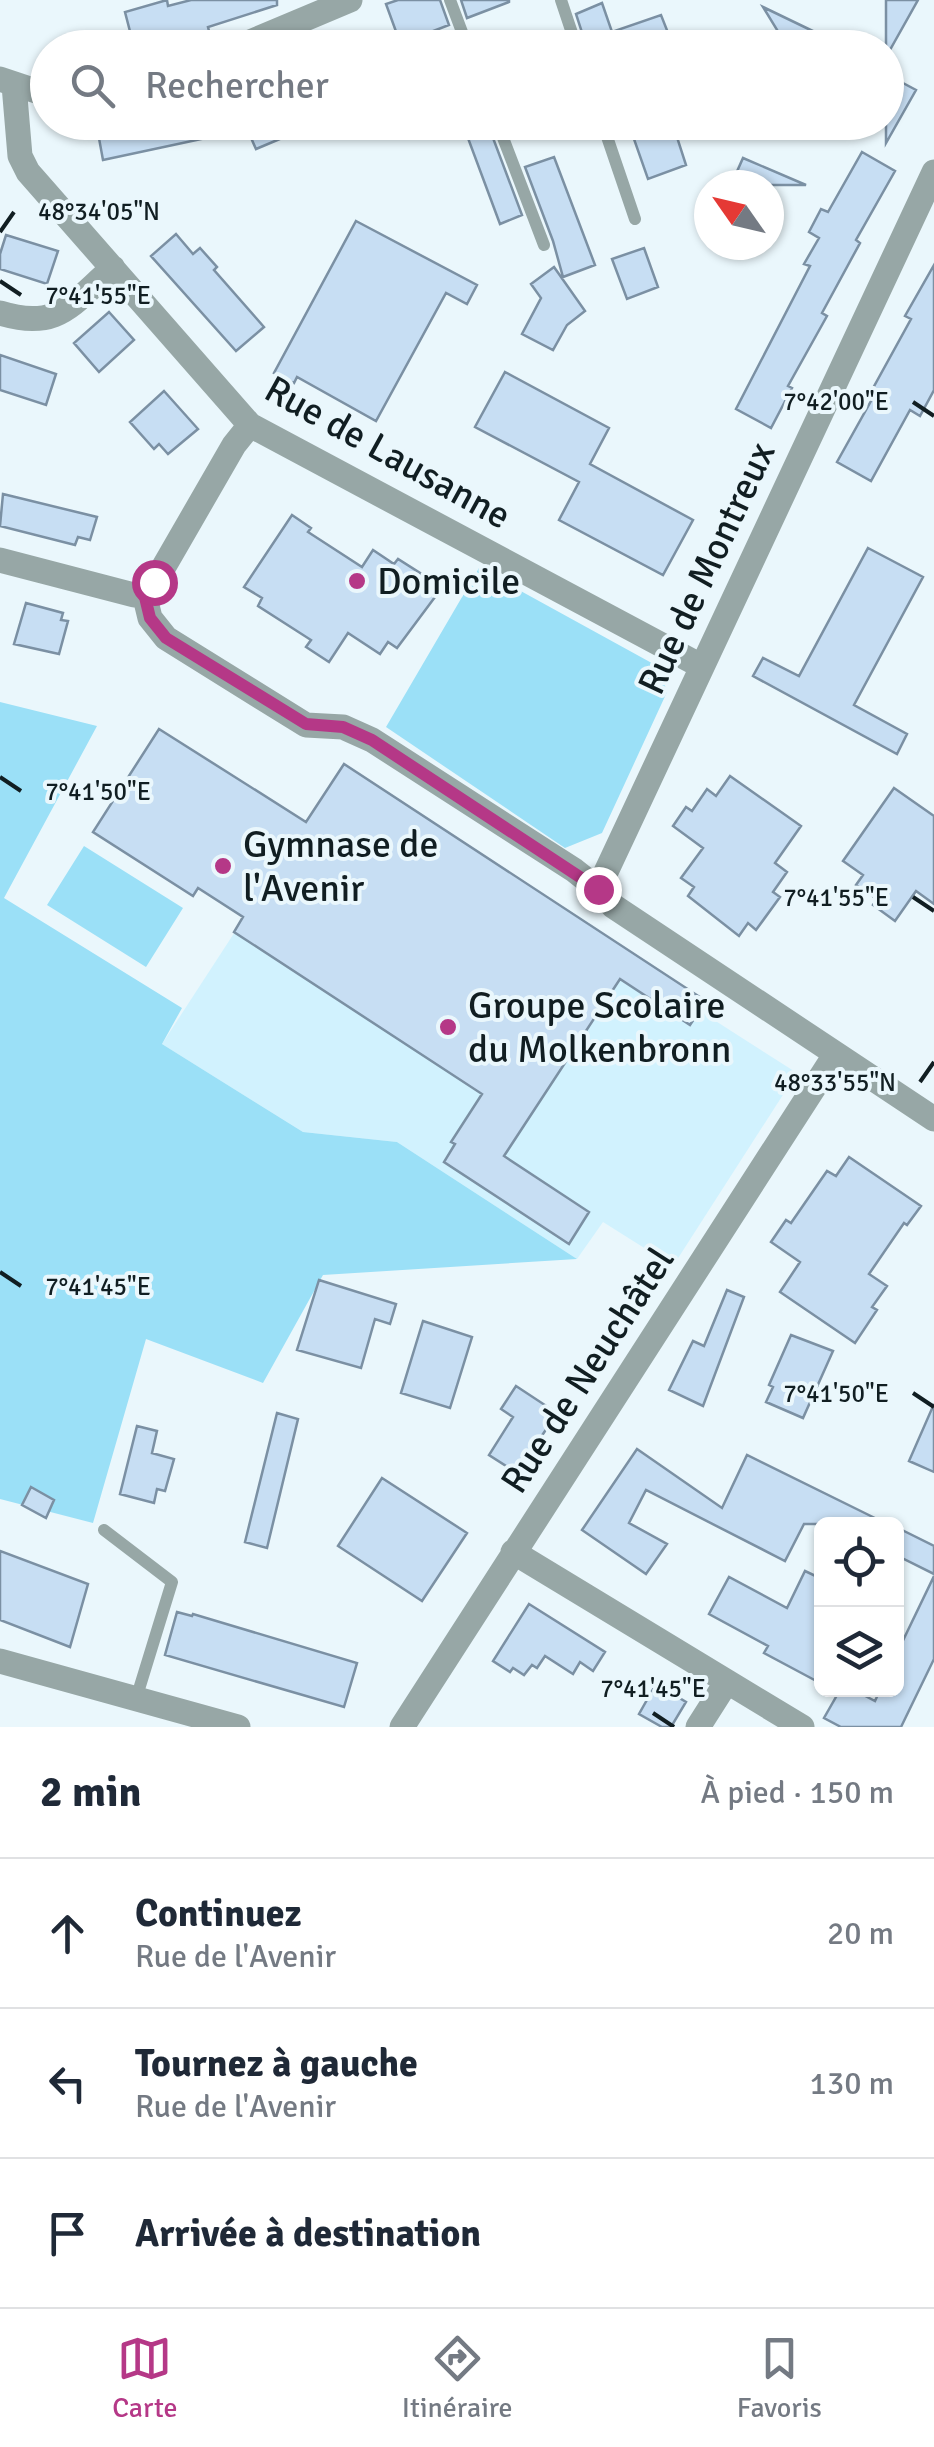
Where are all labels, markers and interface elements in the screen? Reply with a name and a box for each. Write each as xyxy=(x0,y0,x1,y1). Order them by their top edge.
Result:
search box xyxy=(30,30,904,140)
icon: search xyxy=(65,58,120,113)
text: Rechercher xyxy=(145,62,329,109)
north arrow xyxy=(694,170,784,260)
text: 48°34'05"N xyxy=(38,196,160,227)
text: 7°41'55"E xyxy=(45,280,151,311)
street label: Rue de Lausanne xyxy=(257,366,519,539)
text: 7°42'00"E xyxy=(783,386,889,417)
street label: Rue de Montreux xyxy=(628,435,785,702)
place label: Domicile xyxy=(377,558,520,605)
route start xyxy=(132,560,178,606)
marker: Domicile xyxy=(346,570,368,592)
text: 7°41'50"E xyxy=(45,776,151,807)
place label: Gymnase de l'Avenir xyxy=(243,821,438,912)
marker: Gymnase de l'Avenir xyxy=(212,855,234,877)
route end xyxy=(576,867,622,913)
text: 7°41'55"E xyxy=(783,882,889,913)
place label: Groupe Scolaire du Molkenbronn xyxy=(468,982,731,1073)
marker: Groupe Scolaire du Molkenbronn xyxy=(437,1016,459,1038)
text: 48°33'55"N xyxy=(774,1067,896,1098)
street label: Rue de Neuchâtel xyxy=(490,1239,684,1502)
text: 7°41'45"E xyxy=(45,1271,151,1302)
text: 7°41'50"E xyxy=(783,1378,889,1409)
map controls xyxy=(814,1517,904,1697)
button: locate xyxy=(814,1517,904,1607)
button: layers xyxy=(814,1607,904,1697)
text: 7°41'45"E xyxy=(600,1673,706,1704)
text: 2 min xyxy=(40,1767,141,1818)
text: À pied · 150 m xyxy=(701,1773,894,1812)
text: Continuez xyxy=(135,1890,302,1937)
icon: ahead xyxy=(40,1906,95,1961)
text: 20 m xyxy=(827,1914,894,1953)
text: Rue de l'Avenir xyxy=(135,1937,336,1976)
text: Tournez à gauche xyxy=(135,2040,418,2087)
icon: left xyxy=(40,2056,95,2111)
text: 130 m xyxy=(810,2064,894,2103)
text: Rue de l'Avenir xyxy=(135,2087,336,2126)
icon: arrive xyxy=(40,2206,95,2261)
text: Arrivée à destination xyxy=(135,2210,481,2257)
tab: Carte xyxy=(112,2331,177,2425)
tab: Itinéraire xyxy=(402,2331,513,2425)
tab: Favoris xyxy=(737,2331,822,2425)

